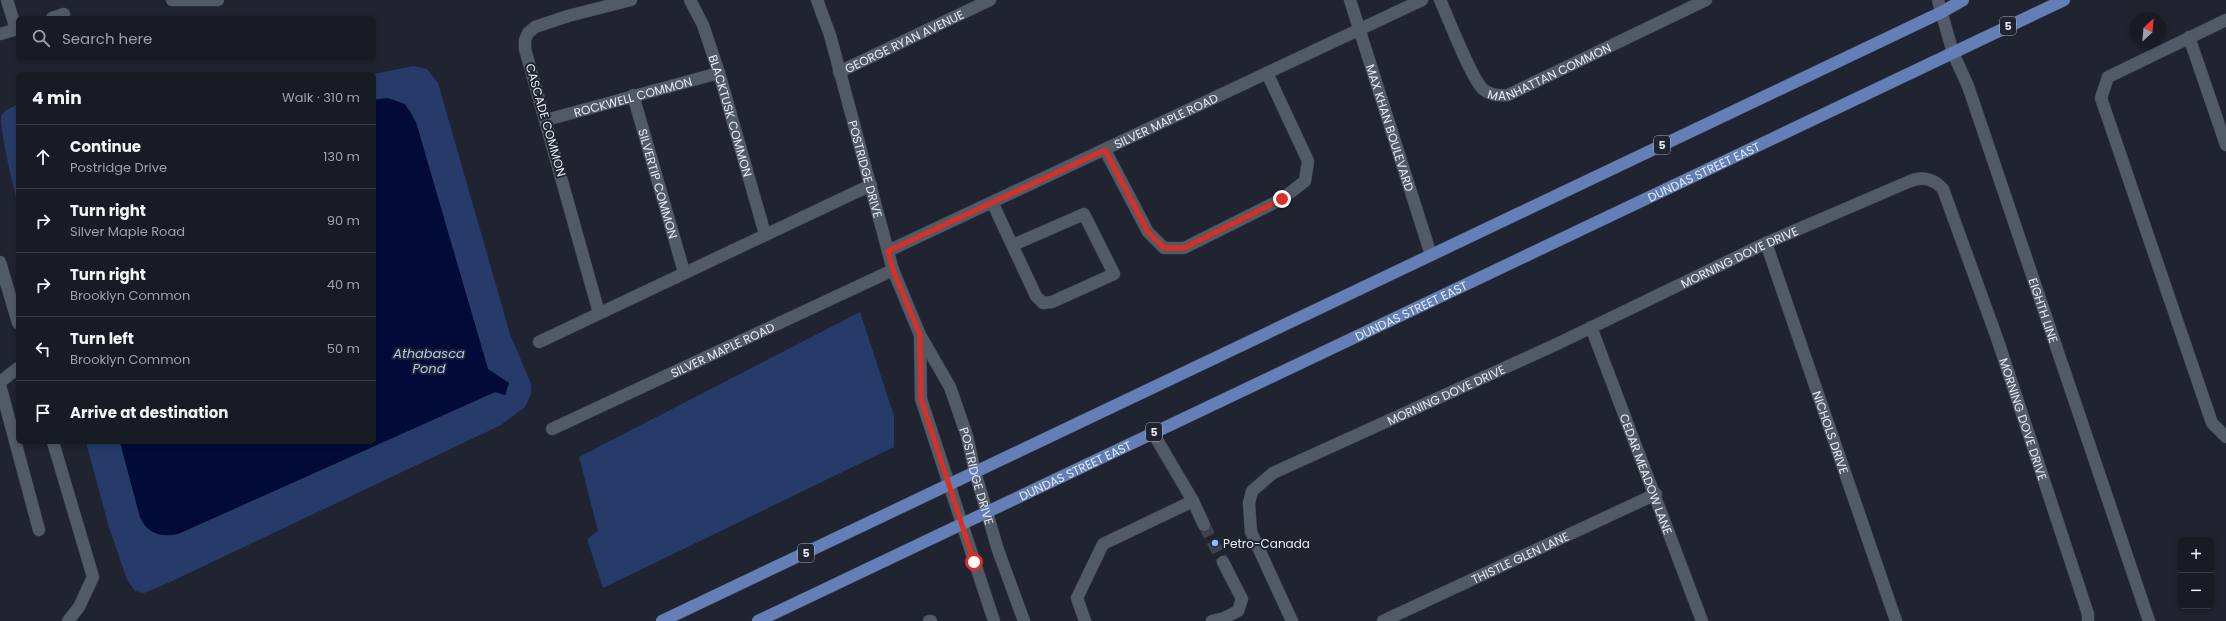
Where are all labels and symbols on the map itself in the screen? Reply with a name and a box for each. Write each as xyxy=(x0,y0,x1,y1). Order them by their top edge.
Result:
street label: GEORGE RYAN AVENUE xyxy=(842,5,966,77)
north arrow xyxy=(2130,12,2166,48)
road number: 5 xyxy=(2000,17,2016,35)
street label: MANHATTAN COMMON xyxy=(1486,38,1614,104)
street label: BLACKTUSK COMMON xyxy=(705,52,757,179)
street label: CASCADE COMMON xyxy=(522,62,570,178)
street label: MAX KHAN BOULEVARD xyxy=(1362,62,1419,193)
street label: ROCKWELL COMMON xyxy=(572,72,694,121)
street label: SILVER MAPLE ROAD xyxy=(1111,89,1221,152)
street label: POSTRIDGE DRIVE xyxy=(845,118,887,220)
street label: SILVERTIP COMMON xyxy=(635,126,682,240)
road number: 5 xyxy=(1654,136,1670,154)
street label: DUNDAS STREET EAST xyxy=(1645,137,1763,205)
route end xyxy=(1273,190,1291,208)
street label: MORNING DOVE DRIVE xyxy=(1678,222,1800,292)
street label: EIGHTH LINE xyxy=(2025,275,2063,345)
street label: DUNDAS STREET EAST xyxy=(1352,276,1470,345)
street label: SILVER MAPLE ROAD xyxy=(667,318,777,381)
water label: Athabasca Pond xyxy=(392,344,465,378)
street label: MORNING DOVE DRIVE xyxy=(1996,356,2052,482)
street label: MORNING DOVE DRIVE xyxy=(1384,360,1508,429)
street label: NICHOLS DRIVE xyxy=(1809,388,1853,476)
street label: CEDAR MEADOW LANE xyxy=(1616,411,1677,537)
road number: 5 xyxy=(1146,423,1162,441)
street label: POSTRIDGE DRIVE xyxy=(956,425,999,527)
street label: DUNDAS STREET EAST xyxy=(1016,436,1134,504)
street label: THISTLE GLEN LANE xyxy=(1468,527,1572,587)
place label: Petro-Canada xyxy=(1223,535,1310,552)
marker: Petro-Canada xyxy=(1210,538,1220,548)
road number: 5 xyxy=(798,544,814,562)
route start xyxy=(965,553,983,571)

